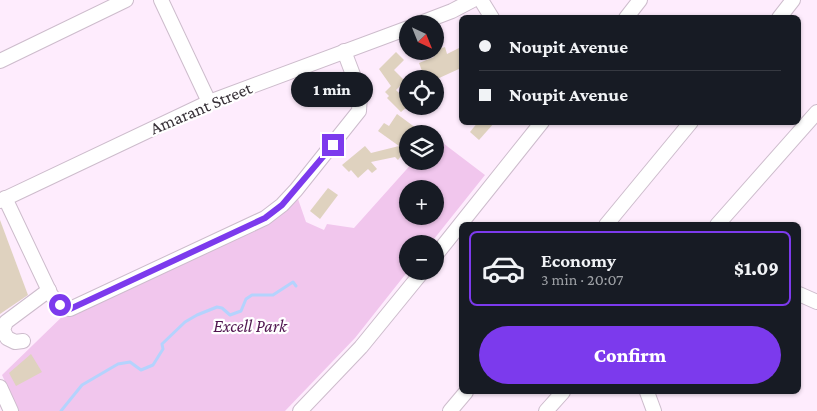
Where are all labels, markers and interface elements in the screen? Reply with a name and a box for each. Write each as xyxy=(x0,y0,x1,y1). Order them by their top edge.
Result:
north arrow xyxy=(399,15,444,60)
map controls xyxy=(399,15,444,280)
text: Noupit Avenue xyxy=(509,36,628,57)
button: locate xyxy=(399,70,444,115)
callout: 1 min xyxy=(292,72,374,108)
street label: Amarant Street xyxy=(147,77,256,138)
text: 1 min xyxy=(313,81,351,98)
text: Noupit Avenue xyxy=(509,84,628,105)
button: layers xyxy=(399,125,444,170)
route end xyxy=(322,134,344,156)
button: + xyxy=(399,180,444,225)
button: − xyxy=(399,235,444,280)
icon: car xyxy=(481,246,526,291)
text: Economy xyxy=(541,250,616,271)
text: $1.09 xyxy=(734,258,779,279)
text: 3 min · 20:07 xyxy=(541,271,623,288)
route start xyxy=(49,294,71,316)
park label: Excell Park xyxy=(213,316,288,336)
button: Confirm xyxy=(479,326,781,384)

